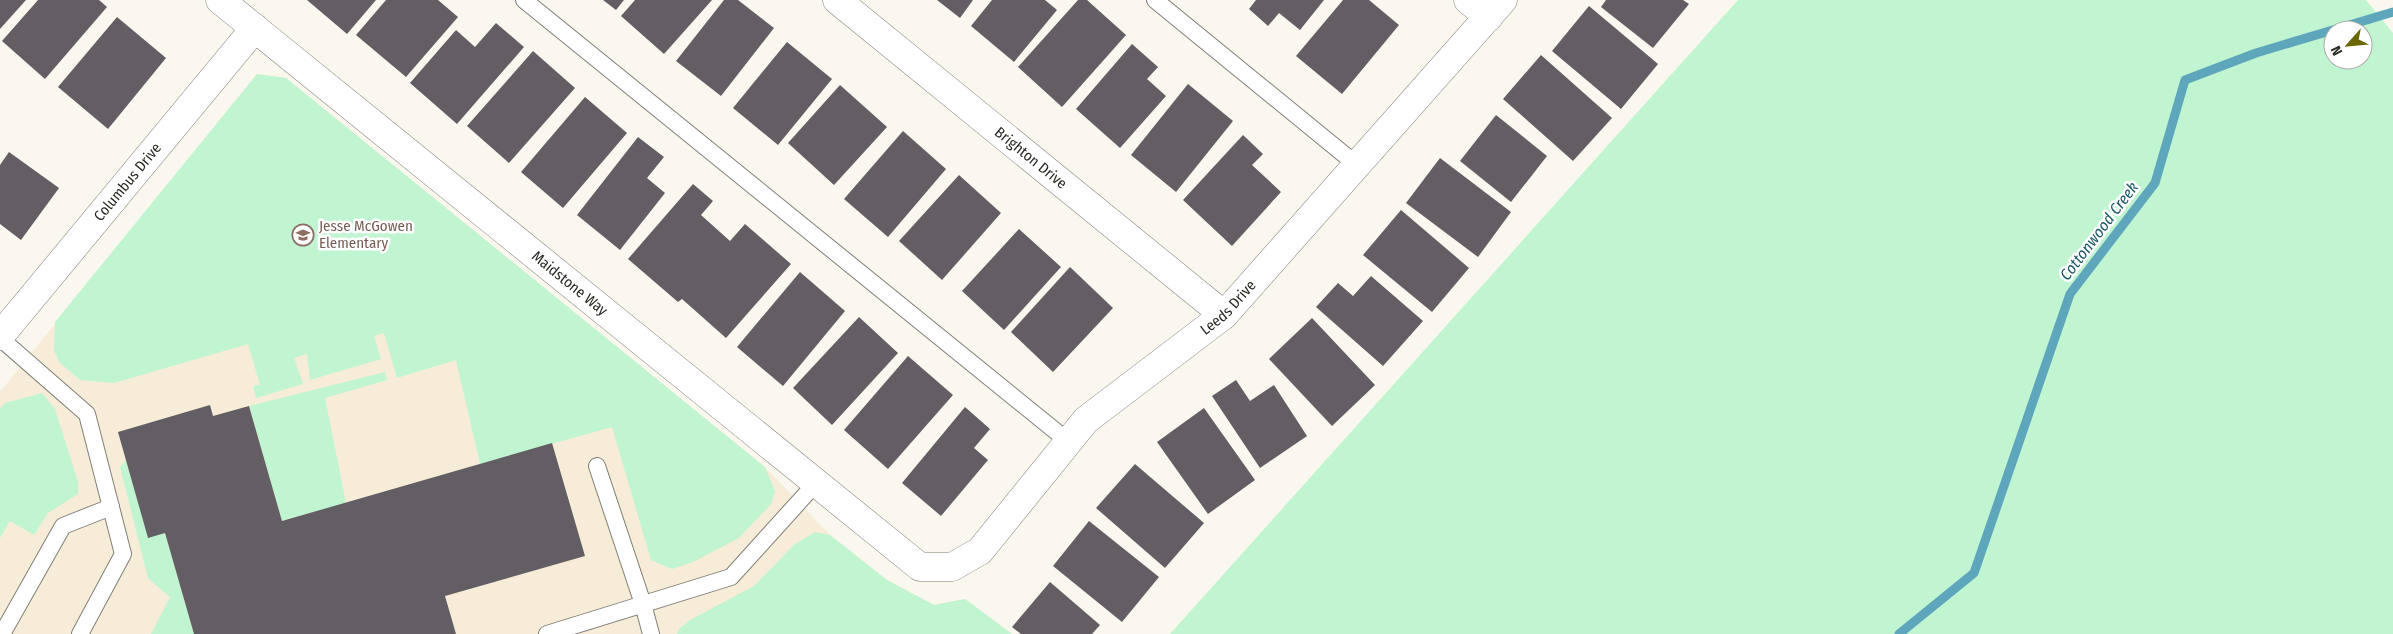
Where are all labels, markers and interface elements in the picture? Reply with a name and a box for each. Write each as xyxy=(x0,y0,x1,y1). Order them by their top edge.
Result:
north arrow xyxy=(2323,20,2373,70)
text: N xyxy=(2327,43,2346,58)
street label: Brighton Drive xyxy=(991,123,1071,193)
street label: Columbus Drive xyxy=(90,139,165,225)
water label: Cottonwood Creek xyxy=(2056,178,2142,284)
place label: Jesse McGowen Elementary xyxy=(319,217,413,252)
school or university icon: Jesse McGowen Elementary xyxy=(291,223,315,247)
street label: Maidstone Way xyxy=(528,247,611,319)
street label: Leeds Drive xyxy=(1197,276,1260,339)

